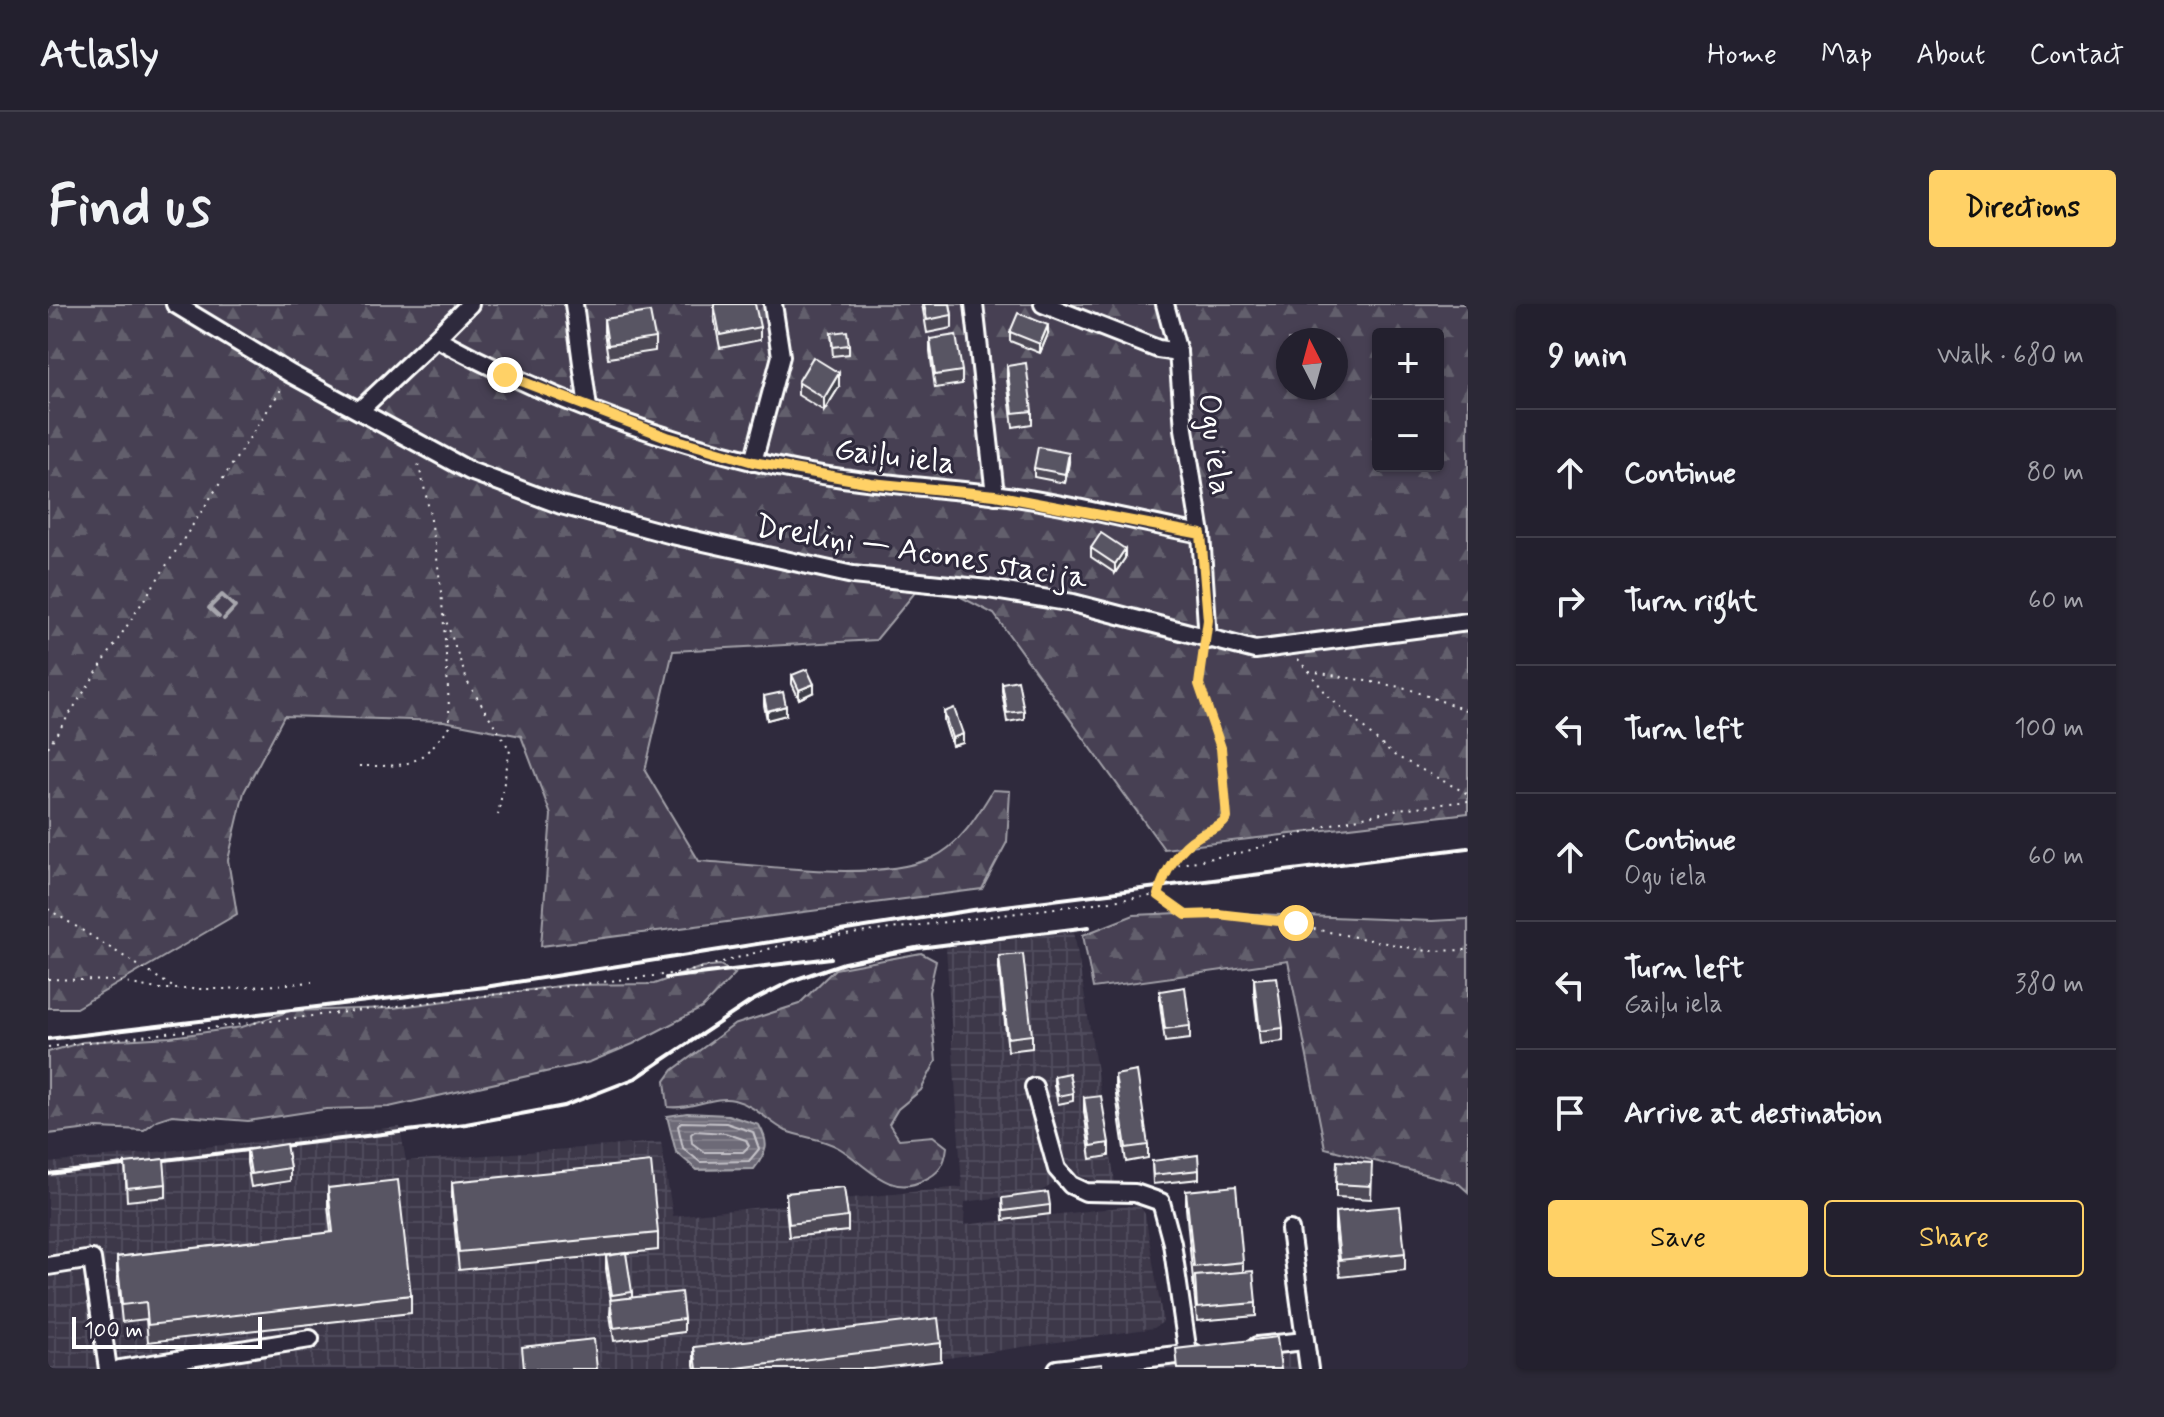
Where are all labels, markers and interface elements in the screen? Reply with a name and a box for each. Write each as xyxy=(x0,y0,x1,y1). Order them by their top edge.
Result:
text: Atlasly xyxy=(40,31,159,80)
text: Home xyxy=(1707,37,1777,74)
text: Map xyxy=(1821,37,1872,74)
text: About xyxy=(1916,37,1985,74)
text: Contact xyxy=(2029,37,2124,74)
button: Directions xyxy=(1929,170,2116,247)
text: Find us xyxy=(48,172,211,245)
north arrow xyxy=(1276,328,1348,400)
map controls xyxy=(1372,328,1444,472)
button: + xyxy=(1372,328,1444,400)
text: 9 min xyxy=(1548,334,1628,379)
text: Walk · 680 m xyxy=(1937,339,2084,373)
route end xyxy=(487,357,523,393)
street label: Ogu iela xyxy=(1187,391,1241,497)
button: − xyxy=(1372,400,1444,472)
street label: Gaiļu iela xyxy=(832,429,958,485)
icon: ahead xyxy=(1548,451,1592,495)
text: Continue xyxy=(1624,454,1736,493)
text: 80 m xyxy=(2027,456,2084,490)
street label: Dreiliņi — Acones stacija xyxy=(753,506,1091,600)
icon: right xyxy=(1548,579,1592,623)
text: Turn right xyxy=(1624,582,1757,621)
text: 60 m xyxy=(2028,584,2084,618)
icon: left xyxy=(1548,707,1592,751)
text: Turn left xyxy=(1624,710,1744,749)
text: 100 m xyxy=(2014,712,2084,746)
text: Continue xyxy=(1624,821,1736,860)
icon: ahead xyxy=(1548,835,1592,879)
text: 60 m xyxy=(2028,840,2084,874)
text: Ogu iela xyxy=(1624,860,1707,894)
route start xyxy=(1278,905,1314,941)
text: Turn left xyxy=(1624,949,1744,988)
icon: left xyxy=(1548,963,1592,1007)
text: 380 m xyxy=(2015,968,2084,1002)
text: Gaiļu iela xyxy=(1624,988,1723,1022)
icon: arrive xyxy=(1548,1091,1592,1135)
text: Arrive at destination xyxy=(1624,1094,1882,1133)
button: Save xyxy=(1548,1200,1808,1277)
button: Share xyxy=(1824,1200,2084,1277)
scale bar xyxy=(72,1313,262,1349)
text: 100 m xyxy=(84,1317,143,1345)

